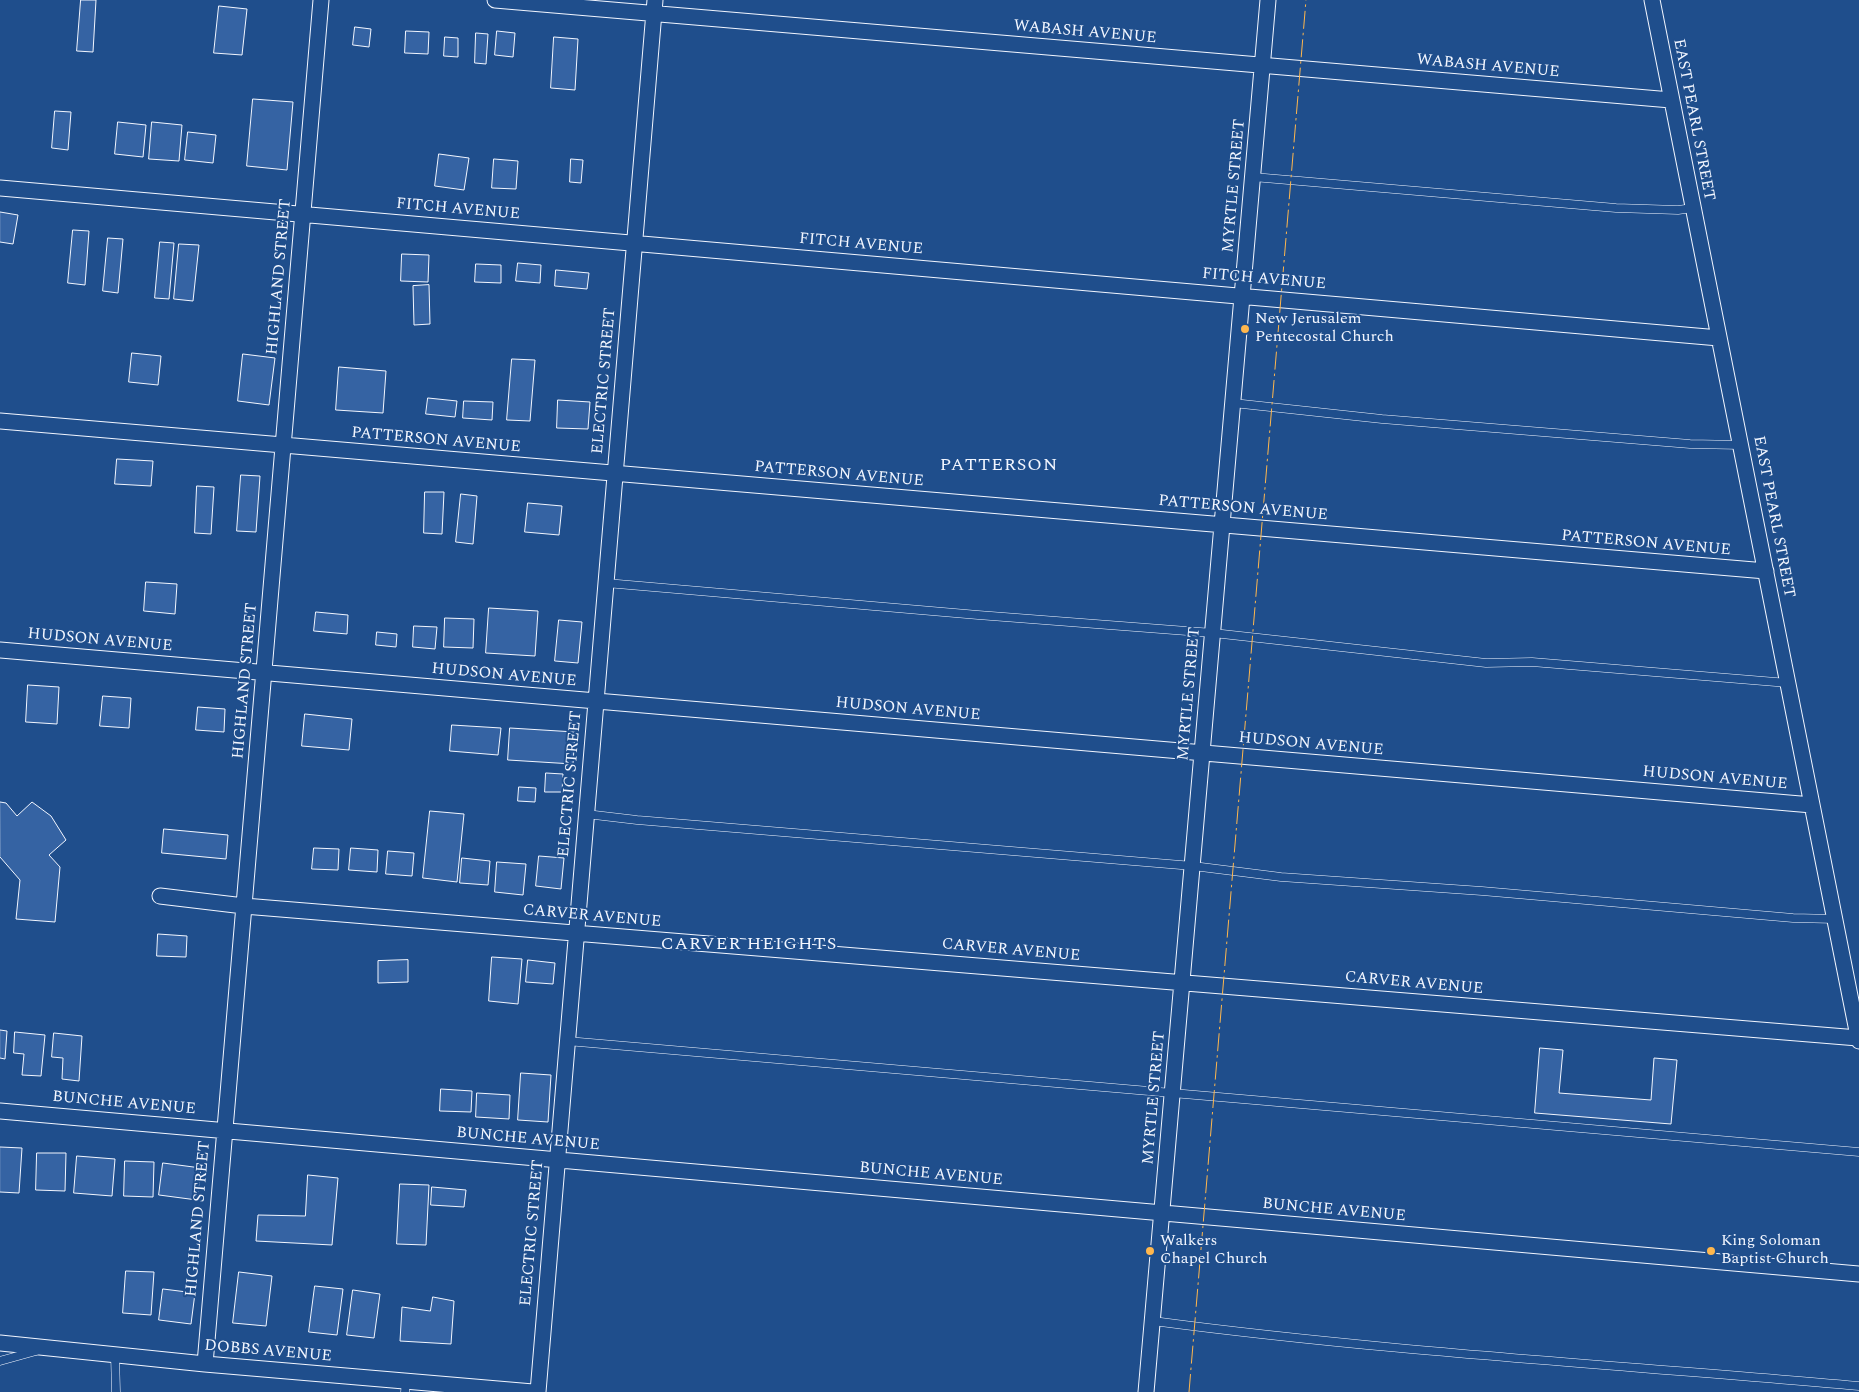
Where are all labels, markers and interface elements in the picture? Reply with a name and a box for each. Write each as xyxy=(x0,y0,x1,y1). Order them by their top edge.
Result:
street label: WABASH AVENUE xyxy=(1013,17,1157,49)
street label: EAST PEARL STREET xyxy=(1668,37,1718,203)
street label: WABASH AVENUE xyxy=(1416,51,1560,83)
street label: MYRTLE STREET xyxy=(1220,118,1250,254)
street label: FITCH AVENUE xyxy=(395,195,521,225)
street label: HIGHLAND STREET xyxy=(264,198,296,356)
street label: FITCH AVENUE xyxy=(798,230,924,260)
street label: FITCH AVENUE xyxy=(1201,265,1327,295)
street label: ELECTRIC STREET xyxy=(589,307,621,455)
place label: New Jerusalem Pentecostal Church xyxy=(1255,310,1394,348)
marker: New Jerusalem Pentecostal Church xyxy=(1239,323,1251,335)
street label: PATTERSON AVENUE xyxy=(350,424,522,458)
street label: EAST PEARL STREET xyxy=(1748,434,1798,600)
district label: PATTERSON xyxy=(939,455,1059,477)
street label: PATTERSON AVENUE xyxy=(753,458,925,492)
street label: PATTERSON AVENUE xyxy=(1157,492,1329,526)
street label: PATTERSON AVENUE xyxy=(1560,527,1732,561)
street label: HIGHLAND STREET xyxy=(230,602,262,760)
street label: HUDSON AVENUE xyxy=(27,625,173,657)
street label: MYRTLE STREET xyxy=(1175,626,1205,762)
street label: HUDSON AVENUE xyxy=(431,660,577,692)
street label: HUDSON AVENUE xyxy=(835,694,981,726)
street label: ELECTRIC STREET xyxy=(555,710,587,858)
street label: HUDSON AVENUE xyxy=(1238,729,1384,761)
street label: HUDSON AVENUE xyxy=(1642,763,1788,795)
street label: CARVER AVENUE xyxy=(522,901,662,933)
district label: CARVER HEIGHTS xyxy=(659,934,839,956)
street label: CARVER AVENUE xyxy=(941,935,1081,967)
street label: CARVER AVENUE xyxy=(1344,968,1484,1000)
street label: MYRTLE STREET xyxy=(1140,1030,1170,1166)
street label: BUNCHE AVENUE xyxy=(52,1088,196,1120)
street label: BUNCHE AVENUE xyxy=(456,1124,600,1156)
street label: HIGHLAND STREET xyxy=(183,1140,215,1298)
street label: ELECTRIC STREET xyxy=(517,1159,549,1307)
street label: BUNCHE AVENUE xyxy=(859,1159,1003,1191)
street label: BUNCHE AVENUE xyxy=(1262,1195,1406,1227)
place label: Walkers Chapel Church xyxy=(1160,1232,1268,1270)
place label: King Soloman Baptist Church xyxy=(1721,1232,1829,1270)
marker: Walkers Chapel Church xyxy=(1144,1245,1156,1257)
marker: King Soloman Baptist Church xyxy=(1705,1245,1717,1257)
street label: DOBBS AVENUE xyxy=(203,1337,333,1367)

